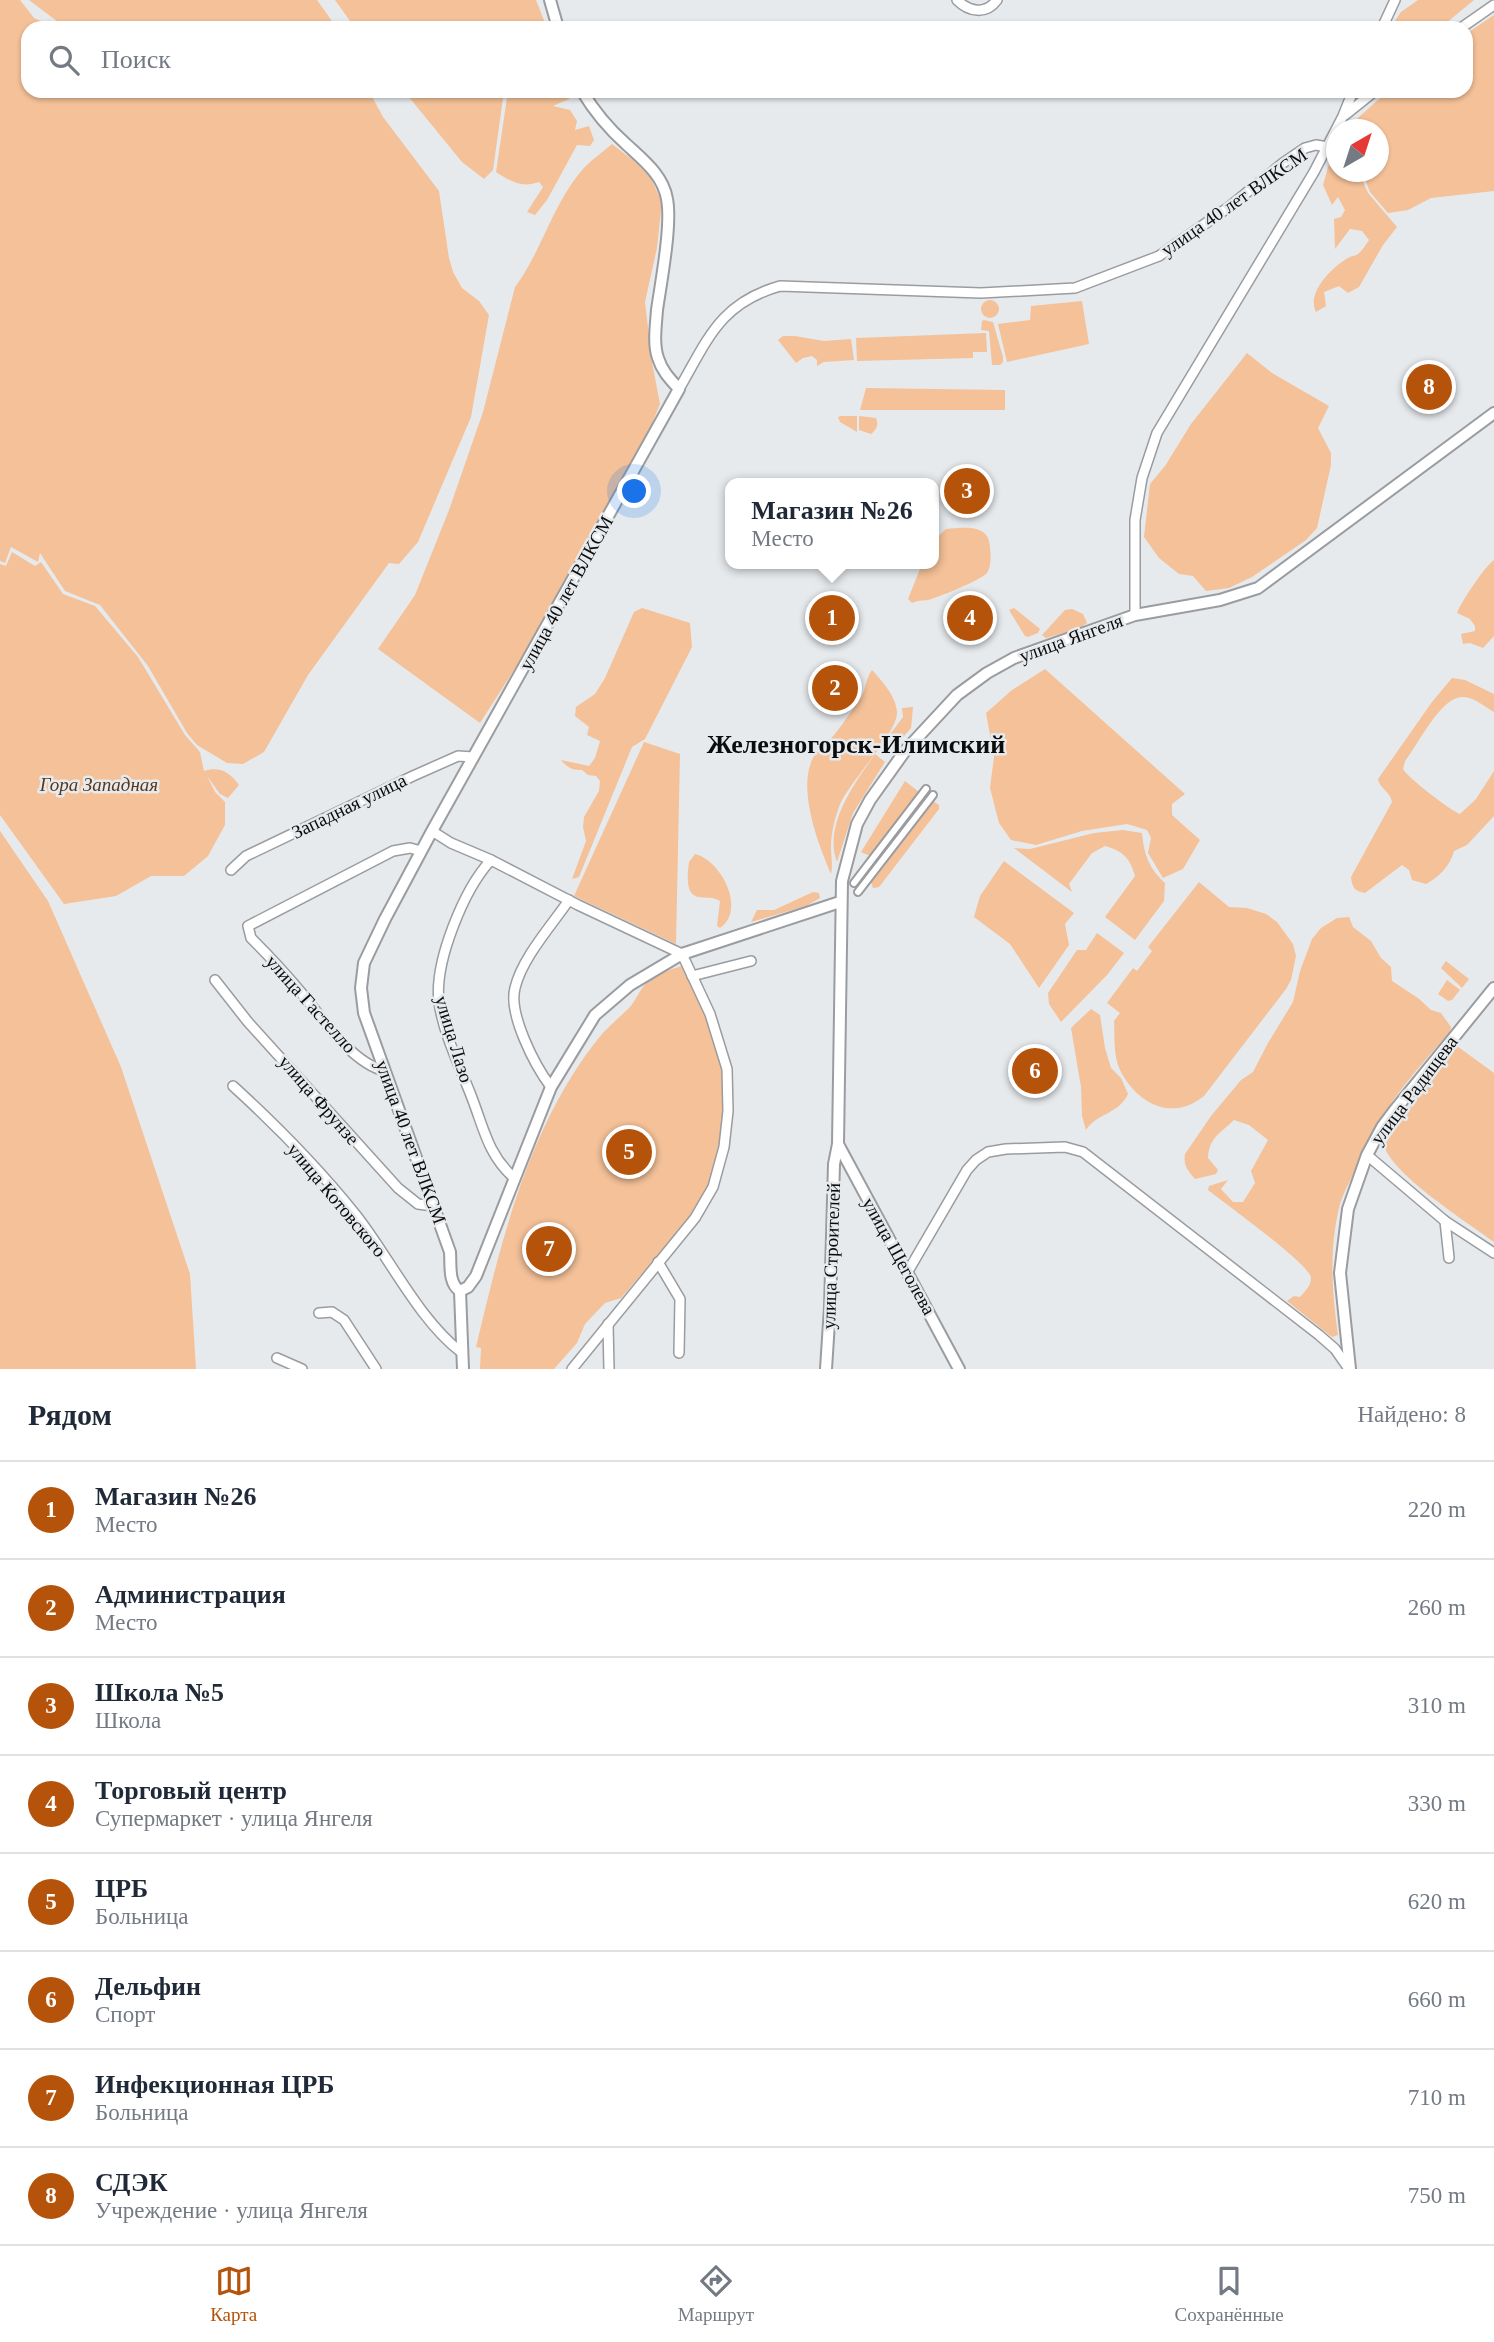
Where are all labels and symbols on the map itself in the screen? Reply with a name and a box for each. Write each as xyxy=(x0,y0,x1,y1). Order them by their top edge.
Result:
north arrow xyxy=(1326,119,1389,182)
street label: улица 40 лет ВЛКСМ xyxy=(1157,144,1311,260)
pin: 8 xyxy=(1406,361,1452,413)
pin: 3 xyxy=(944,465,990,517)
your location xyxy=(617,474,651,508)
street label: улица 40 лет ВЛКСМ xyxy=(515,512,617,674)
pin: 1 xyxy=(809,592,855,644)
pin: 4 xyxy=(947,592,993,644)
street label: улица Янгеля xyxy=(1016,609,1126,666)
pin: 2 xyxy=(812,662,858,714)
district label: Железногорск-Илимский xyxy=(707,730,1005,759)
street label: Западная улица xyxy=(288,769,410,843)
park label: Гора Западная xyxy=(39,774,158,795)
street label: улица Гастелло xyxy=(262,951,360,1057)
street label: улица Лазо xyxy=(431,993,477,1085)
street label: улица Радищева xyxy=(1366,1031,1462,1149)
pin: 6 xyxy=(1012,1045,1058,1097)
street label: улица Фрунзе xyxy=(274,1051,364,1149)
street label: улица 40 лет ВЛКСМ xyxy=(372,1057,450,1227)
pin: 5 xyxy=(606,1126,652,1178)
street label: улица Котовского xyxy=(283,1139,391,1261)
street label: улица Строителей xyxy=(818,1182,844,1330)
street label: улица Щеголева xyxy=(858,1194,940,1319)
pin: 7 xyxy=(526,1223,572,1275)

